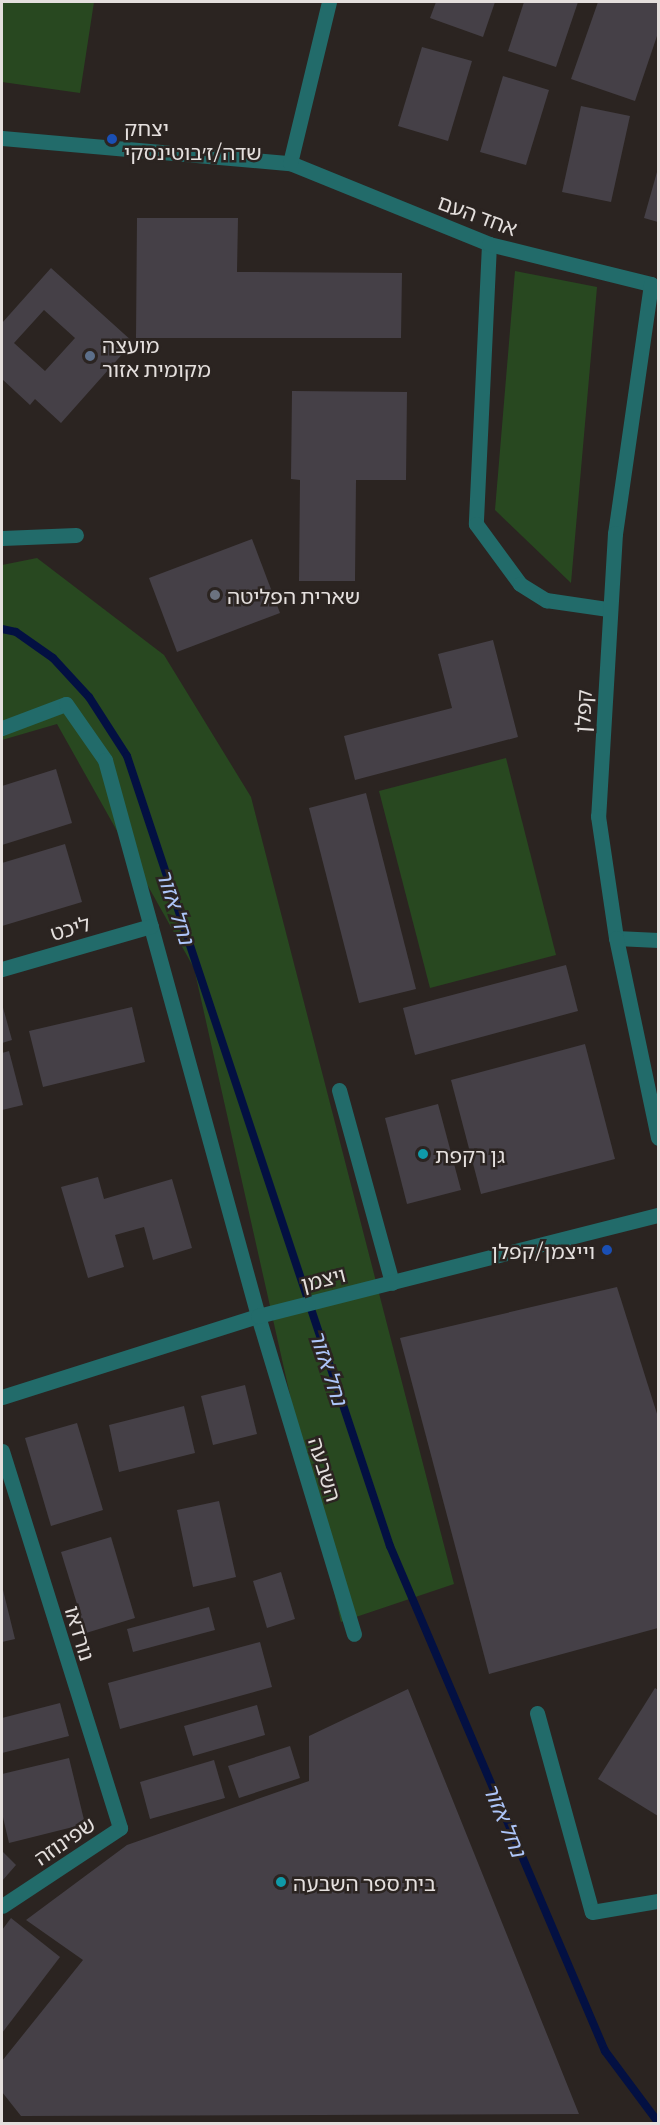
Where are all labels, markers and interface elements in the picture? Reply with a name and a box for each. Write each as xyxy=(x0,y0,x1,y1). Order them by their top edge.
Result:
place label: יצחק שדה/ז׳בוטינסקי xyxy=(124,114,262,164)
marker: יצחק שדה/ז׳בוטינסקי xyxy=(105,132,119,146)
street label: אחד העם xyxy=(435,188,521,240)
place label: מועצה מקומית אזור xyxy=(102,331,211,381)
marker: מועצה מקומית אזור xyxy=(83,349,97,363)
place label: שארית הפליטה xyxy=(227,582,360,608)
marker: שארית הפליטה xyxy=(208,588,222,602)
street label: קפלן xyxy=(568,689,596,733)
water label: נחל אזור xyxy=(152,865,202,947)
street label: ליכט xyxy=(47,909,93,945)
place label: גן רקפת xyxy=(435,1141,505,1167)
marker: גן רקפת xyxy=(416,1147,430,1161)
place label: וייצמן/קפלן xyxy=(491,1237,595,1263)
marker: וייצמן/קפלן xyxy=(600,1243,614,1257)
street label: ויצמן xyxy=(298,1260,348,1296)
water label: נחל אזור xyxy=(305,1326,355,1408)
street label: השבעה xyxy=(304,1434,348,1504)
street label: נורדאו xyxy=(61,1603,101,1663)
water label: נחל אזור xyxy=(479,1778,533,1860)
street label: שפינוזה xyxy=(29,1810,99,1870)
place label: בית ספר השבעה xyxy=(293,1869,436,1895)
marker: בית ספר השבעה xyxy=(274,1875,288,1889)

